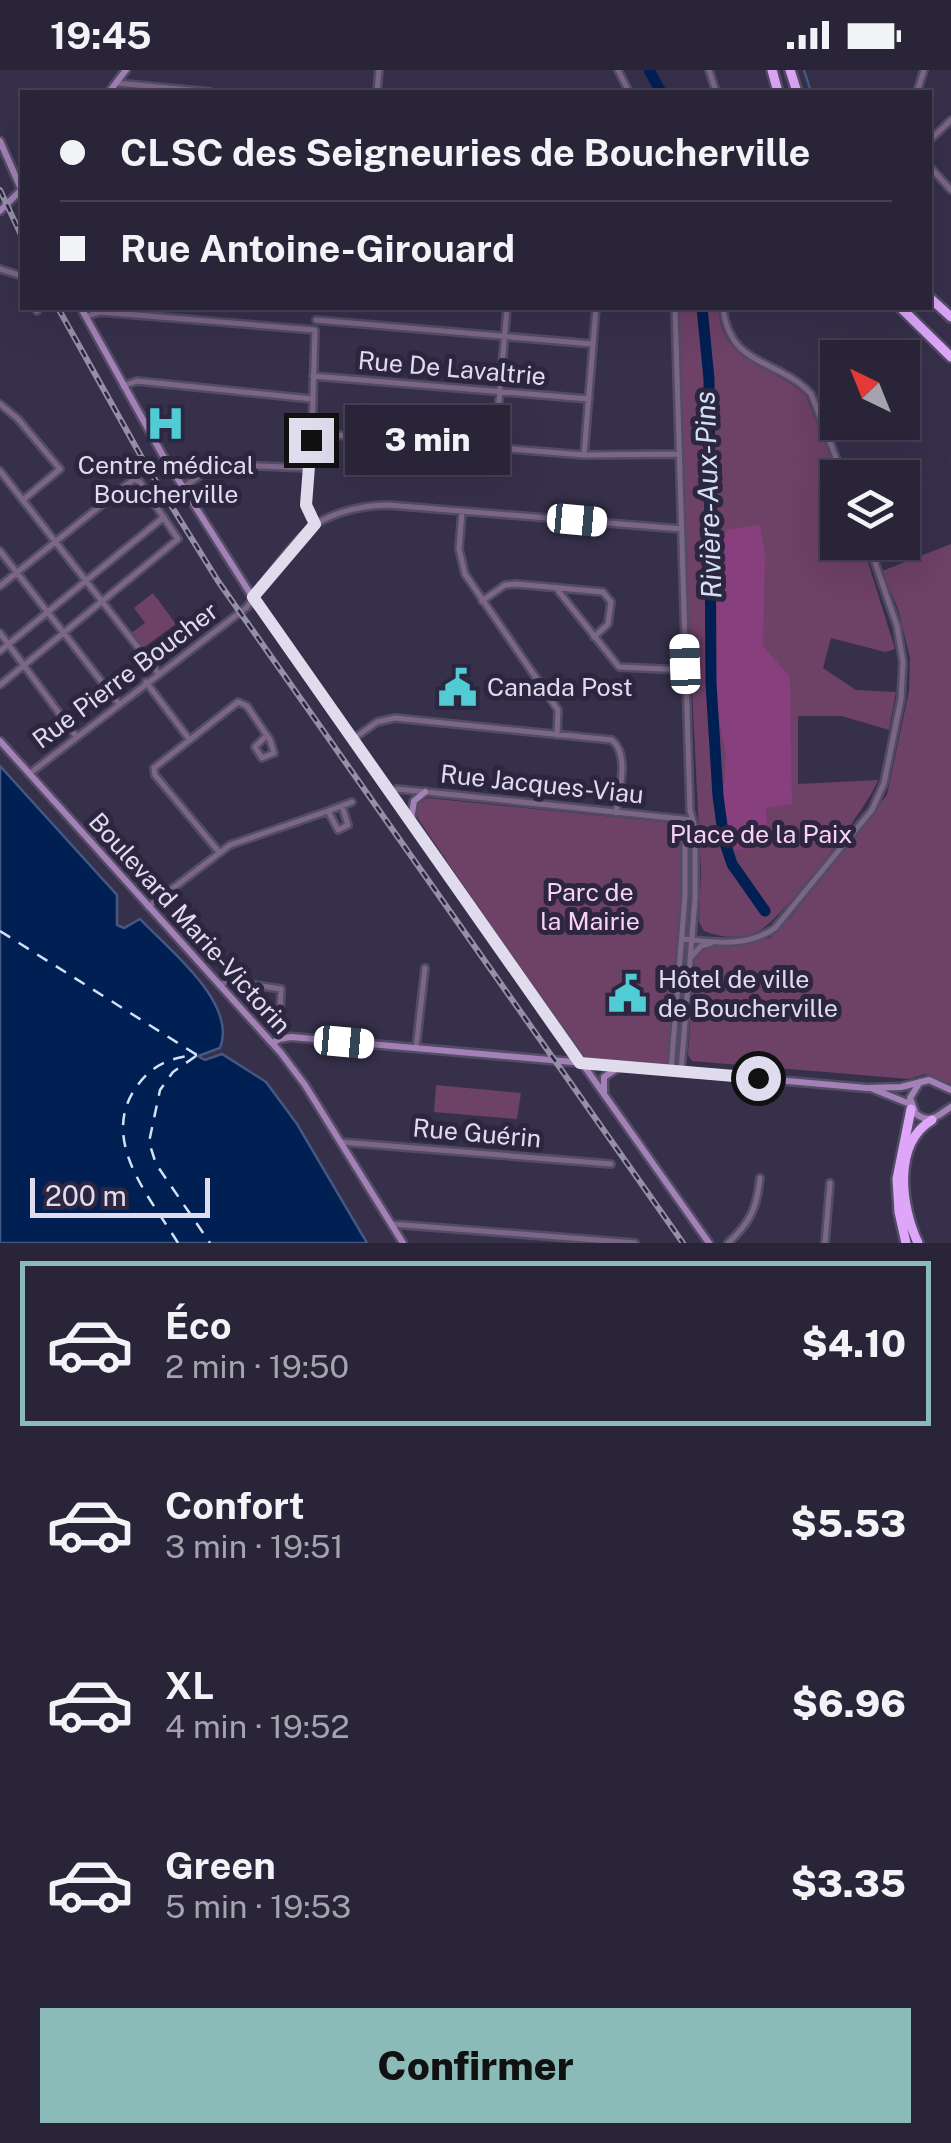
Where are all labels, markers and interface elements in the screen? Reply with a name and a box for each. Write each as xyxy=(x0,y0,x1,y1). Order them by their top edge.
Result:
text: 19:45 xyxy=(50,13,152,58)
text: CLSC des Seigneuries de Boucherville xyxy=(120,130,810,175)
text: Rue Antoine-Girouard xyxy=(120,226,515,271)
north arrow xyxy=(820,340,920,440)
map controls xyxy=(820,340,920,560)
street label: Rue De Lavaltrie xyxy=(357,345,547,391)
water label: Rivière-Aux-Pins xyxy=(687,391,728,600)
hospital icon: Centre médical Boucherville xyxy=(145,403,187,445)
callout: 3 min xyxy=(346,405,511,475)
route end xyxy=(289,418,334,463)
text: 3 min xyxy=(385,421,470,458)
place label: Centre médical Boucherville xyxy=(78,450,254,509)
button: layers xyxy=(820,460,920,560)
car xyxy=(546,502,608,538)
street label: Rue Pierre Boucher xyxy=(26,596,224,754)
car xyxy=(669,633,701,695)
public building icon: Canada Post xyxy=(436,666,478,708)
place label: Canada Post xyxy=(487,672,633,702)
street label: Rue Jacques-Viau xyxy=(439,758,645,810)
street label: Boulevard Marie-Victorin xyxy=(83,806,297,1040)
park label: Place de la Paix xyxy=(670,819,852,849)
park label: Parc de la Mairie xyxy=(540,877,640,936)
place label: Hôtel de ville de Boucherville xyxy=(658,964,838,1023)
public building icon: Hôtel de ville de Boucherville xyxy=(607,972,649,1014)
car xyxy=(313,1024,375,1060)
route start xyxy=(736,1056,781,1101)
street label: Rue Guérin xyxy=(412,1112,542,1154)
scale bar xyxy=(30,1173,210,1218)
text: 200 m xyxy=(45,1179,127,1212)
icon: car xyxy=(45,1299,135,1389)
text: Éco xyxy=(165,1303,232,1348)
text: $4.10 xyxy=(802,1321,906,1366)
text: 2 min · 19:50 xyxy=(165,1348,349,1385)
icon: car xyxy=(45,1479,135,1569)
text: Confort xyxy=(165,1483,305,1528)
text: $5.53 xyxy=(790,1501,906,1546)
text: 3 min · 19:51 xyxy=(165,1528,344,1565)
icon: car xyxy=(45,1659,135,1749)
text: XL xyxy=(165,1663,214,1708)
text: $6.96 xyxy=(792,1681,906,1726)
text: 4 min · 19:52 xyxy=(165,1708,350,1745)
icon: car xyxy=(45,1839,135,1929)
text: Green xyxy=(165,1843,276,1888)
text: $3.35 xyxy=(791,1861,906,1906)
text: 5 min · 19:53 xyxy=(165,1888,351,1925)
button: Confirmer xyxy=(40,2008,911,2123)

